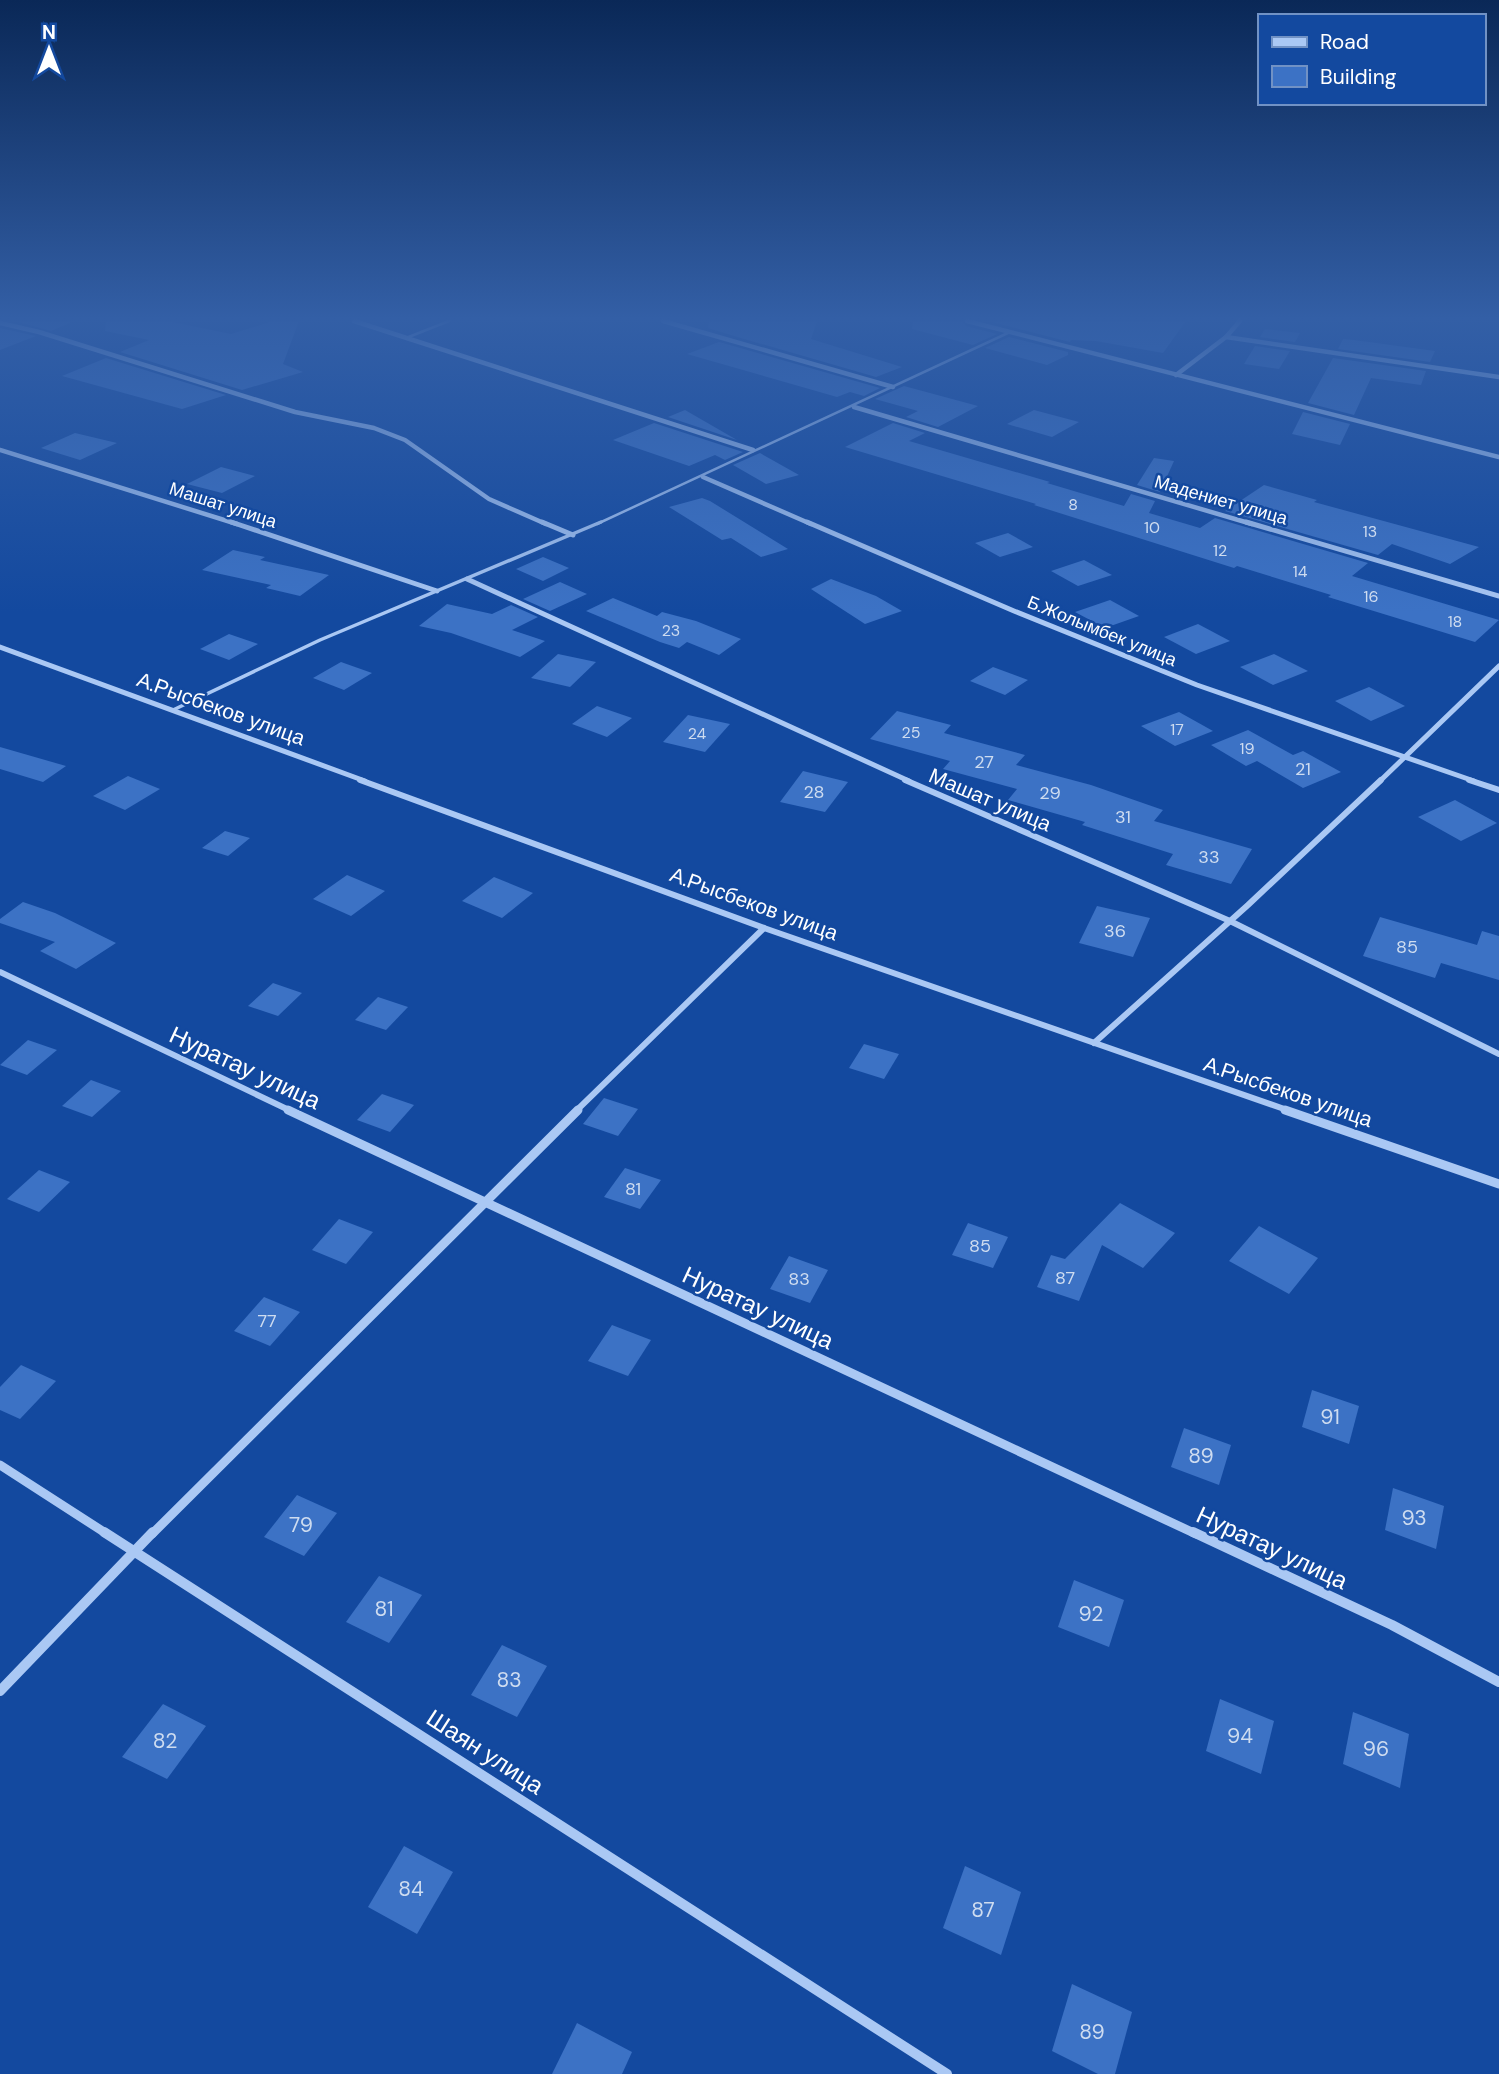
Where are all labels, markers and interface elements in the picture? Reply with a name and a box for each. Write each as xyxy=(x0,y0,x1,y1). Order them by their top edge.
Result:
north arrow xyxy=(14,14,84,84)
legend xyxy=(1258,14,1485,105)
text: N xyxy=(42,20,56,45)
text: Road xyxy=(1320,28,1369,56)
text: Building xyxy=(1320,63,1397,91)
street label: Мадениет улица xyxy=(1152,469,1291,531)
street label: Машат улица xyxy=(166,476,281,534)
house number: 8 xyxy=(1068,494,1078,515)
house number: 10 xyxy=(1144,517,1160,538)
house number: 13 xyxy=(1363,521,1377,542)
house number: 12 xyxy=(1213,540,1227,561)
house number: 14 xyxy=(1293,561,1308,582)
house number: 16 xyxy=(1363,586,1379,607)
street label: Б.Жолымбек улица xyxy=(1024,590,1181,672)
house number: 18 xyxy=(1448,611,1462,632)
house number: 23 xyxy=(662,620,680,641)
street label: А.Рысбеков улица xyxy=(133,666,309,753)
house number: 17 xyxy=(1170,719,1184,740)
house number: 25 xyxy=(902,722,920,743)
house number: 24 xyxy=(688,723,707,744)
house number: 19 xyxy=(1239,738,1255,759)
house number: 27 xyxy=(974,750,994,774)
house number: 21 xyxy=(1295,757,1311,781)
street label: Машат улица xyxy=(925,762,1056,838)
house number: 28 xyxy=(803,780,825,804)
house number: 29 xyxy=(1039,781,1061,805)
house number: 31 xyxy=(1115,805,1131,829)
house number: 33 xyxy=(1198,845,1220,869)
street label: А.Рысбеков улица xyxy=(666,861,842,948)
house number: 36 xyxy=(1104,919,1126,943)
house number: 85 xyxy=(1396,935,1418,959)
street label: Нуратау улица xyxy=(165,1019,326,1116)
street label: А.Рысбеков улица xyxy=(1200,1050,1376,1134)
house number: 81 xyxy=(625,1177,641,1201)
house number: 85 xyxy=(969,1234,991,1258)
street label: Нуратау улица xyxy=(678,1259,839,1356)
house number: 87 xyxy=(1055,1266,1075,1290)
house number: 83 xyxy=(788,1267,810,1291)
house number: 77 xyxy=(257,1309,277,1333)
house number: 91 xyxy=(1320,1403,1340,1431)
house number: 89 xyxy=(1188,1442,1214,1470)
street label: Нуратау улица xyxy=(1192,1499,1353,1596)
house number: 93 xyxy=(1401,1504,1427,1532)
house number: 79 xyxy=(289,1511,313,1539)
house number: 81 xyxy=(375,1595,393,1623)
house number: 92 xyxy=(1079,1600,1103,1628)
house number: 83 xyxy=(496,1666,522,1694)
street label: Шаян улица xyxy=(421,1702,550,1801)
house number: 94 xyxy=(1227,1722,1253,1750)
house number: 82 xyxy=(153,1727,177,1755)
house number: 96 xyxy=(1363,1735,1389,1763)
house number: 84 xyxy=(398,1875,424,1903)
house number: 87 xyxy=(971,1896,995,1924)
house number: 89 xyxy=(1079,2018,1105,2046)

